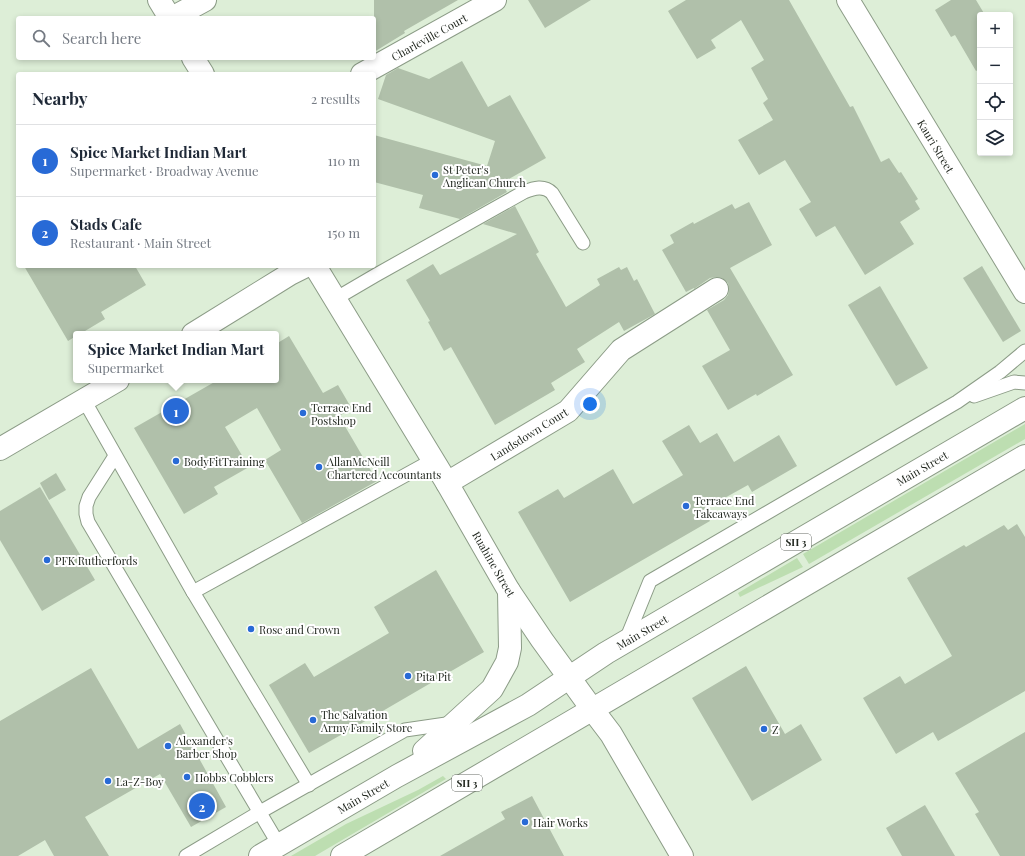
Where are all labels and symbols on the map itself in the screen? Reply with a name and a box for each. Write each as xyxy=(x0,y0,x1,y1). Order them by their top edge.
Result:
street label: Charleville Court xyxy=(388,10,470,64)
street label: Kauri Street xyxy=(914,117,958,175)
place label: St Peter's Anglican Church xyxy=(442,162,526,190)
marker: St Peter's Anglican Church xyxy=(430,170,440,180)
your location xyxy=(580,394,600,414)
pin: 1 xyxy=(163,396,189,426)
place label: Terrace End Postshop xyxy=(311,400,372,428)
street label: Landsdown Court xyxy=(487,404,571,464)
marker: Terrace End Postshop xyxy=(298,408,308,418)
street label: Main Street xyxy=(894,447,951,489)
place label: BodyFitTraining xyxy=(184,454,265,469)
place label: AllanMcNeill Chartered Accountants xyxy=(326,454,441,482)
marker: BodyFitTraining xyxy=(171,456,181,466)
marker: AllanMcNeill Chartered Accountants xyxy=(314,462,324,472)
place label: Terrace End Takeaways xyxy=(694,493,755,521)
marker: Terrace End Takeaways xyxy=(681,501,691,511)
street label: Ruahine Street xyxy=(469,529,519,599)
road number: SH 3 xyxy=(781,534,811,550)
place label: PFK Rutherfords xyxy=(55,553,137,568)
marker: PFK Rutherfords xyxy=(42,555,52,565)
street label: Main Street xyxy=(614,611,671,653)
place label: Rose and Crown xyxy=(259,622,340,637)
marker: Rose and Crown xyxy=(246,624,256,634)
place label: Pita Pit xyxy=(416,669,451,684)
marker: Pita Pit xyxy=(403,671,413,681)
place label: The Salvation Army Family Store xyxy=(320,707,413,735)
marker: The Salvation Army Family Store xyxy=(308,715,318,725)
place label: Z xyxy=(772,722,779,737)
marker: Z xyxy=(759,724,769,734)
place label: Alexander's Barber Shop xyxy=(175,733,237,761)
marker: Alexander's Barber Shop xyxy=(163,741,173,751)
place label: Hobbs Cobblers xyxy=(195,770,274,785)
marker: Hobbs Cobblers xyxy=(182,772,192,782)
place label: La-Z-Boy xyxy=(116,774,164,789)
street label: Main Street xyxy=(335,775,392,817)
road number: SH 3 xyxy=(452,775,482,791)
marker: La-Z-Boy xyxy=(103,776,113,786)
pin: 2 xyxy=(189,791,215,821)
place label: Hair Works xyxy=(533,815,588,830)
marker: Hair Works xyxy=(520,817,530,827)

